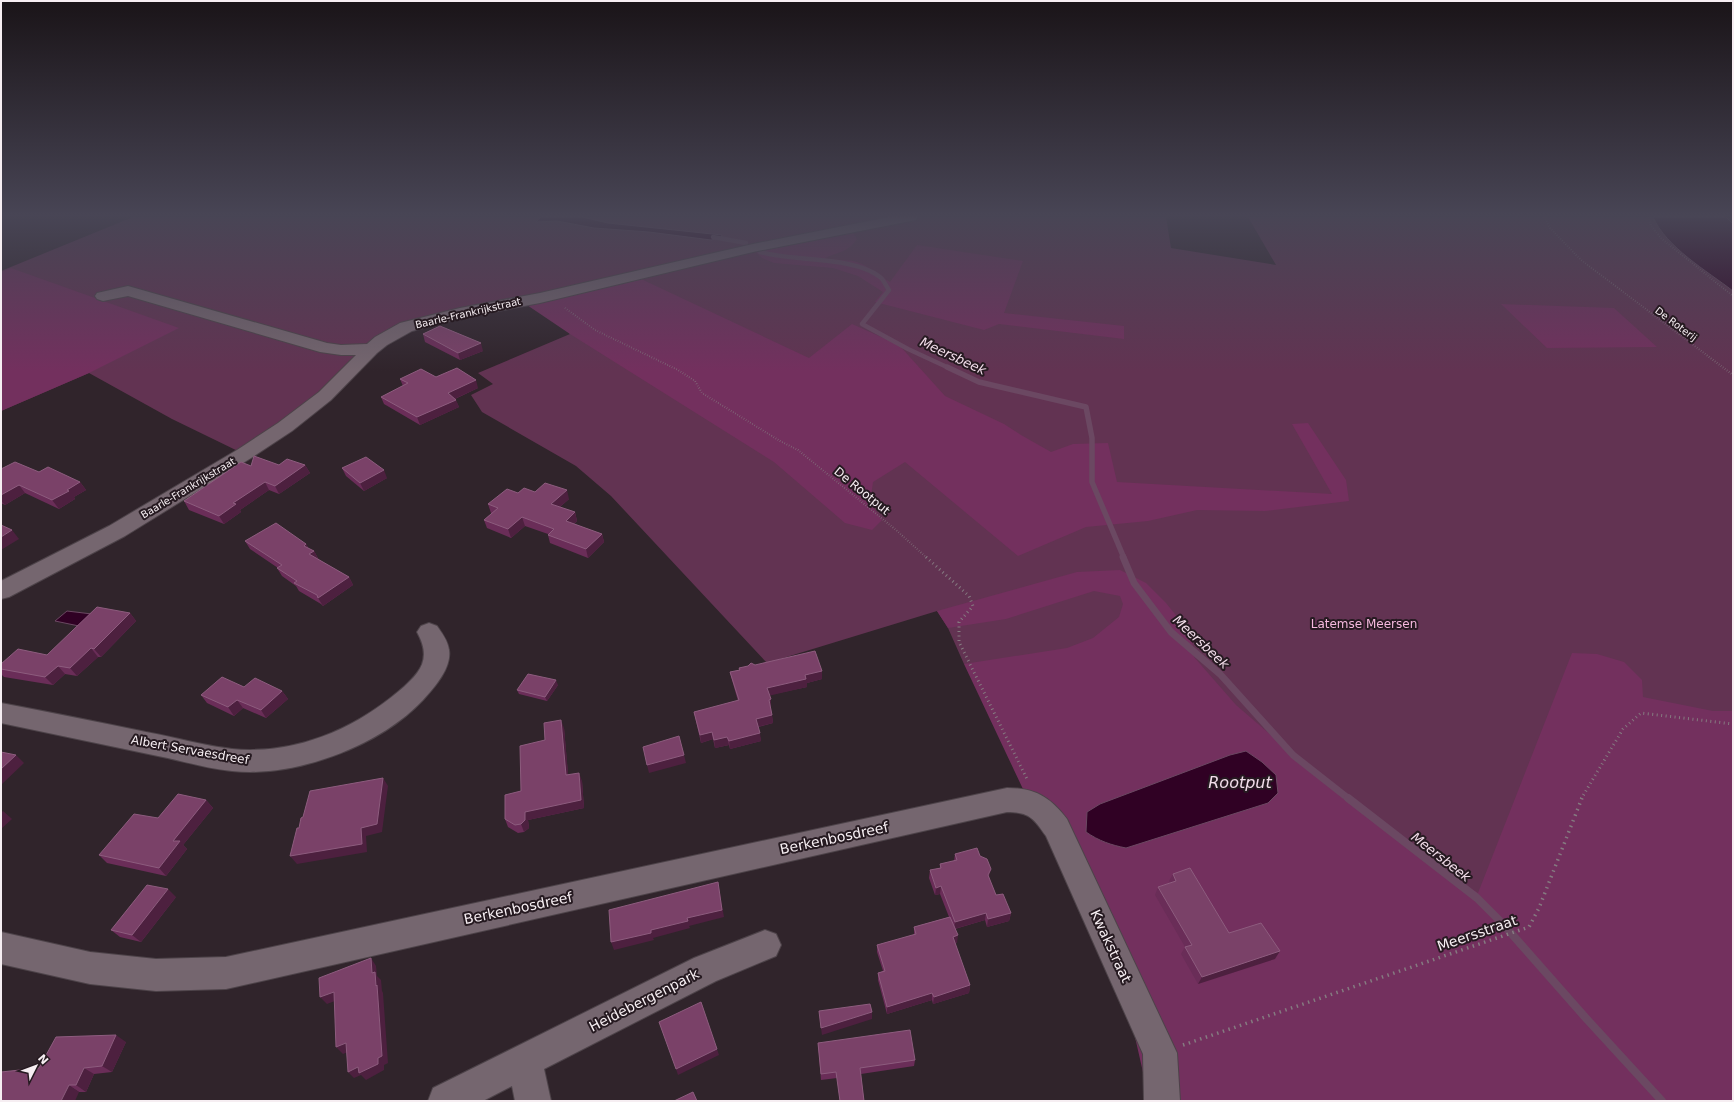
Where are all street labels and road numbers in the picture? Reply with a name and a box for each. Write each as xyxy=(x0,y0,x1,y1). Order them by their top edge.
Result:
street label: Baarle-Frankrijkstraat xyxy=(414,295,522,331)
street label: De Roterij xyxy=(1653,305,1699,343)
street label: Baarle-Frankrijkstraat xyxy=(139,455,237,521)
street label: De Rootput xyxy=(831,464,893,518)
street label: Albert Servaesdreef xyxy=(130,733,251,767)
street label: Berkenbosdreef xyxy=(778,818,891,857)
street label: Berkenbosdreef xyxy=(462,888,575,927)
street label: Kwakstraat xyxy=(1087,907,1135,985)
street label: Meersstraat xyxy=(1435,912,1520,954)
street label: Heidebergenpark xyxy=(586,965,702,1035)

